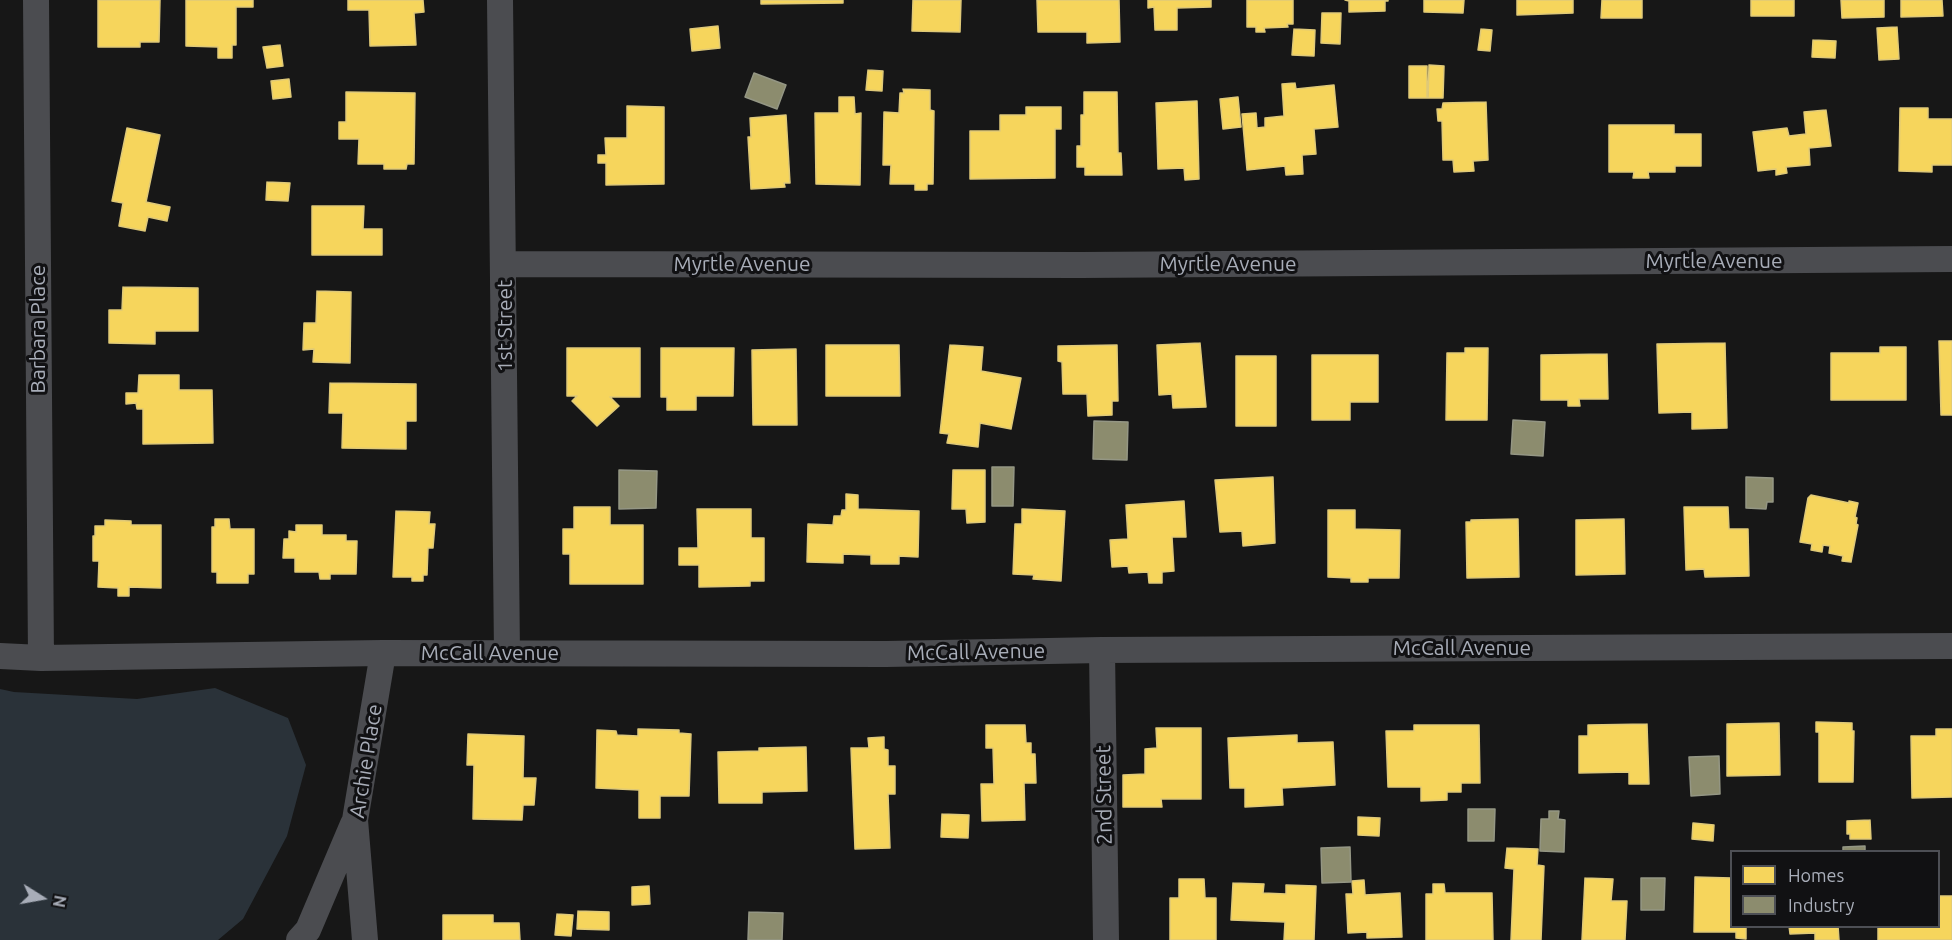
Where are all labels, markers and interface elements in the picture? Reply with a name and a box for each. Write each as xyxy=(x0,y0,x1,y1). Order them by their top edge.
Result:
street label: Myrtle Avenue xyxy=(1645,248,1783,274)
street label: Myrtle Avenue xyxy=(673,251,811,277)
street label: Myrtle Avenue xyxy=(1159,251,1297,277)
street label: Barbara Place xyxy=(25,265,51,393)
street label: 1st Street xyxy=(492,280,518,372)
street label: McCall Avenue xyxy=(1393,635,1531,661)
street label: McCall Avenue xyxy=(907,638,1045,666)
street label: McCall Avenue xyxy=(421,640,559,666)
street label: Archie Place xyxy=(345,702,387,820)
street label: 2nd Street xyxy=(1091,745,1117,845)
legend xyxy=(1730,850,1940,928)
text: Homes xyxy=(1788,865,1844,885)
north arrow xyxy=(12,868,72,928)
text: N xyxy=(50,894,70,909)
text: Industry xyxy=(1788,895,1854,915)

